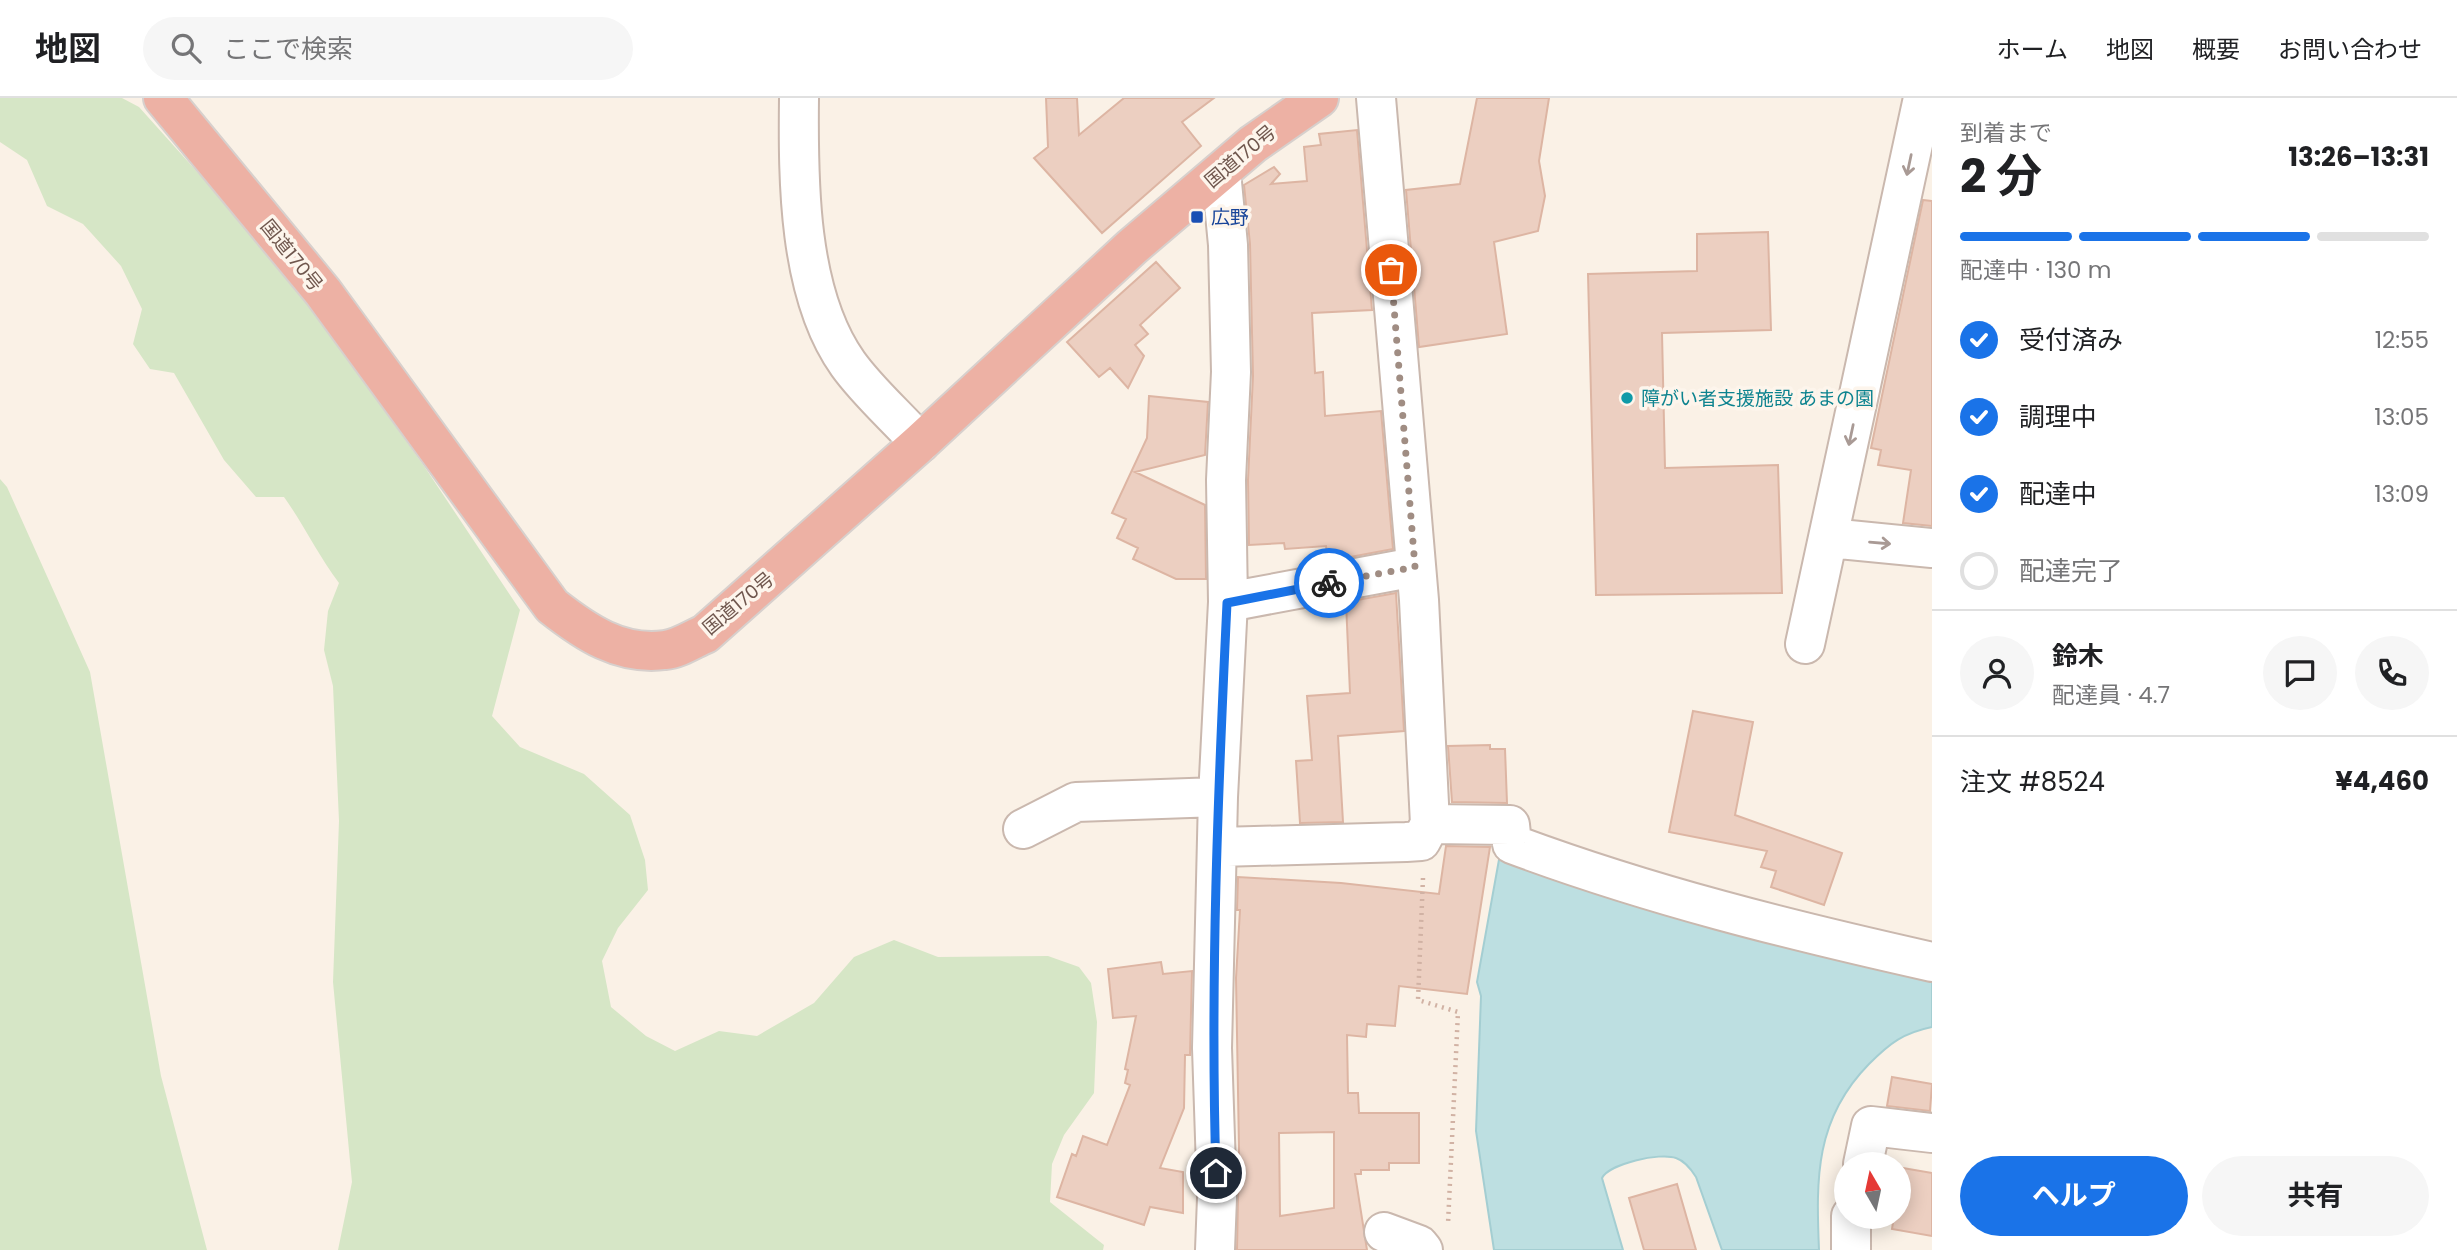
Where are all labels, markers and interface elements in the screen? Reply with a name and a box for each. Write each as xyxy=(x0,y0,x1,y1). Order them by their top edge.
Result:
search box xyxy=(143,17,633,80)
text: 地図 xyxy=(35,25,101,72)
icon: search xyxy=(167,29,205,67)
text: ここで検索 xyxy=(223,31,353,67)
text: ホーム xyxy=(1997,33,2068,66)
text: 地図 xyxy=(2106,33,2154,66)
text: 概要 xyxy=(2192,33,2240,66)
text: お問い合わせ xyxy=(2278,33,2422,66)
text: 到着まで xyxy=(1960,117,2052,149)
street label: 国道170号 xyxy=(1199,119,1282,194)
text: 13:26–13:31 xyxy=(2288,139,2429,175)
text: 2 分 xyxy=(1960,144,2042,208)
one-way arrow xyxy=(1901,153,1915,176)
place label: 広野 xyxy=(1211,204,1249,231)
marker: 広野 xyxy=(1189,209,1205,225)
street label: 国道170号 xyxy=(254,214,329,297)
pin xyxy=(1361,240,1421,300)
icon: bag xyxy=(1372,251,1410,289)
text: 配達中 · 130 m xyxy=(1960,254,2111,286)
icon: check xyxy=(1960,321,1998,359)
text: 受付済み xyxy=(2019,322,2123,358)
text: 12:55 xyxy=(2375,324,2429,356)
place label: 障がい者支援施設 あまの園 xyxy=(1641,385,1874,412)
marker: 障がい者支援施設 あまの園 xyxy=(1619,390,1635,406)
icon: check xyxy=(1960,398,1998,436)
text: 調理中 xyxy=(2019,399,2097,435)
text: 13:05 xyxy=(2374,401,2429,433)
one-way arrow xyxy=(1844,423,1857,446)
icon: check xyxy=(1960,475,1998,513)
text: 配達中 xyxy=(2019,476,2097,512)
text: 13:09 xyxy=(2374,478,2429,510)
one-way arrow xyxy=(1869,537,1891,550)
courier xyxy=(1294,548,1364,618)
text: 配達完了 xyxy=(2019,553,2123,589)
icon: bike xyxy=(1310,564,1348,602)
street label: 国道170号 xyxy=(697,566,780,641)
button: person xyxy=(1960,636,2034,710)
button: chat xyxy=(2263,636,2337,710)
button: phone xyxy=(2355,636,2429,710)
text: 鈴木 xyxy=(2052,638,2104,674)
text: 配達員 · 4.7 xyxy=(2052,679,2170,711)
text: ¥4,460 xyxy=(2335,763,2429,799)
text: 注文 #8524 xyxy=(1960,764,2105,800)
pin xyxy=(1186,1143,1246,1203)
north arrow xyxy=(1834,1152,1911,1228)
map controls xyxy=(1834,1152,1911,1229)
icon: home xyxy=(1197,1154,1235,1192)
button: ヘルプ xyxy=(1960,1156,2188,1236)
button: 共有 xyxy=(2202,1156,2429,1236)

